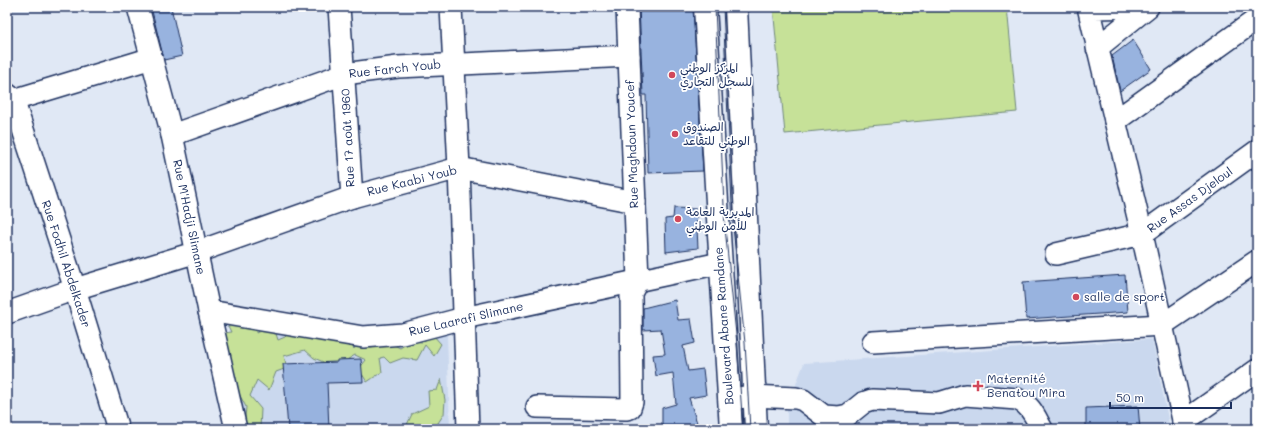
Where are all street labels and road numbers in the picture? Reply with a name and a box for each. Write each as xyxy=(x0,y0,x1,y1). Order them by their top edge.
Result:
street label: Rue Farch Youb xyxy=(348,55,442,81)
street label: Rue Maghdoun Youcef xyxy=(621,79,641,209)
street label: Rue 17 août 1960 xyxy=(336,88,358,188)
street label: Rue M'Hadji Slimane xyxy=(170,158,210,276)
street label: Rue Kaabi Youb xyxy=(365,161,458,199)
street label: Rue Assas Djeloul xyxy=(1143,163,1235,236)
street label: Rue Fodhil Abdelkader xyxy=(39,198,95,329)
street label: Boulevard Abane Ramdane xyxy=(710,247,736,405)
street label: Rue Laarafi Slimane xyxy=(407,297,525,339)

